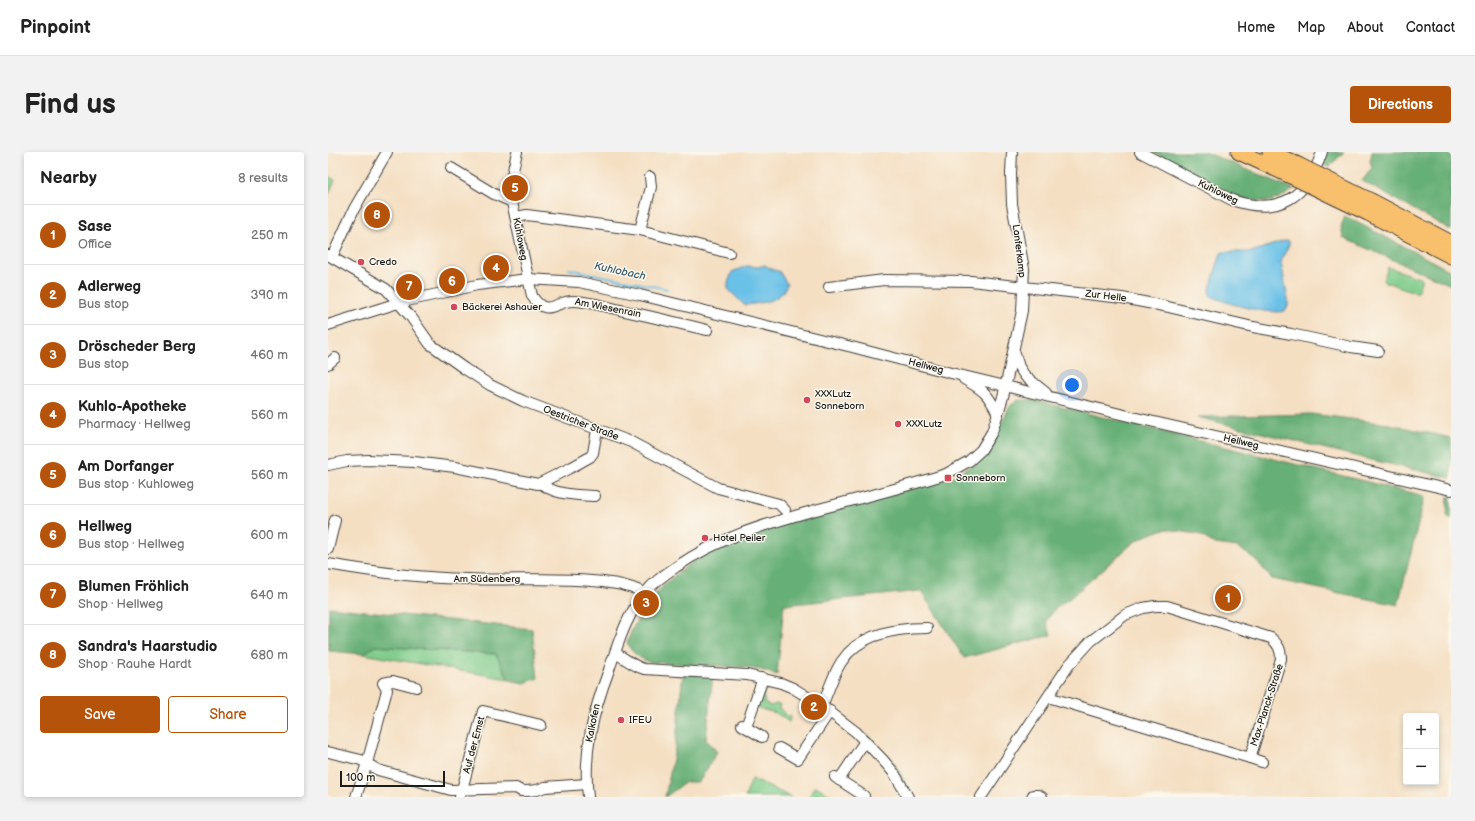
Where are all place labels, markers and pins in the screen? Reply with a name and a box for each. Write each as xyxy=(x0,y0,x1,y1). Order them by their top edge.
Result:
pin: 5 xyxy=(502,173,528,203)
pin: 8 xyxy=(364,200,390,230)
pin: 4 xyxy=(483,253,509,283)
place label: Credo xyxy=(369,256,397,268)
marker: Credo xyxy=(356,257,366,267)
pin: 6 xyxy=(439,266,465,296)
pin: 7 xyxy=(396,272,422,302)
place label: Bäckerei Ashauer xyxy=(462,301,542,313)
marker: Bäckerei Ashauer xyxy=(449,302,459,312)
place label: XXXLutz Sonneborn xyxy=(814,388,865,412)
marker: XXXLutz Sonneborn xyxy=(802,395,812,405)
place label: XXXLutz xyxy=(905,418,942,430)
marker: XXXLutz xyxy=(893,419,903,429)
place label: Sonneborn xyxy=(956,472,1006,484)
marker: Sonneborn xyxy=(943,473,953,483)
place label: Hotel Peiler xyxy=(713,532,766,544)
marker: Hotel Peiler xyxy=(700,533,710,543)
pin: 1 xyxy=(1215,583,1241,613)
pin: 3 xyxy=(633,588,659,618)
pin: 2 xyxy=(801,692,827,722)
place label: IFEU xyxy=(629,714,652,726)
marker: IFEU xyxy=(616,715,626,725)

